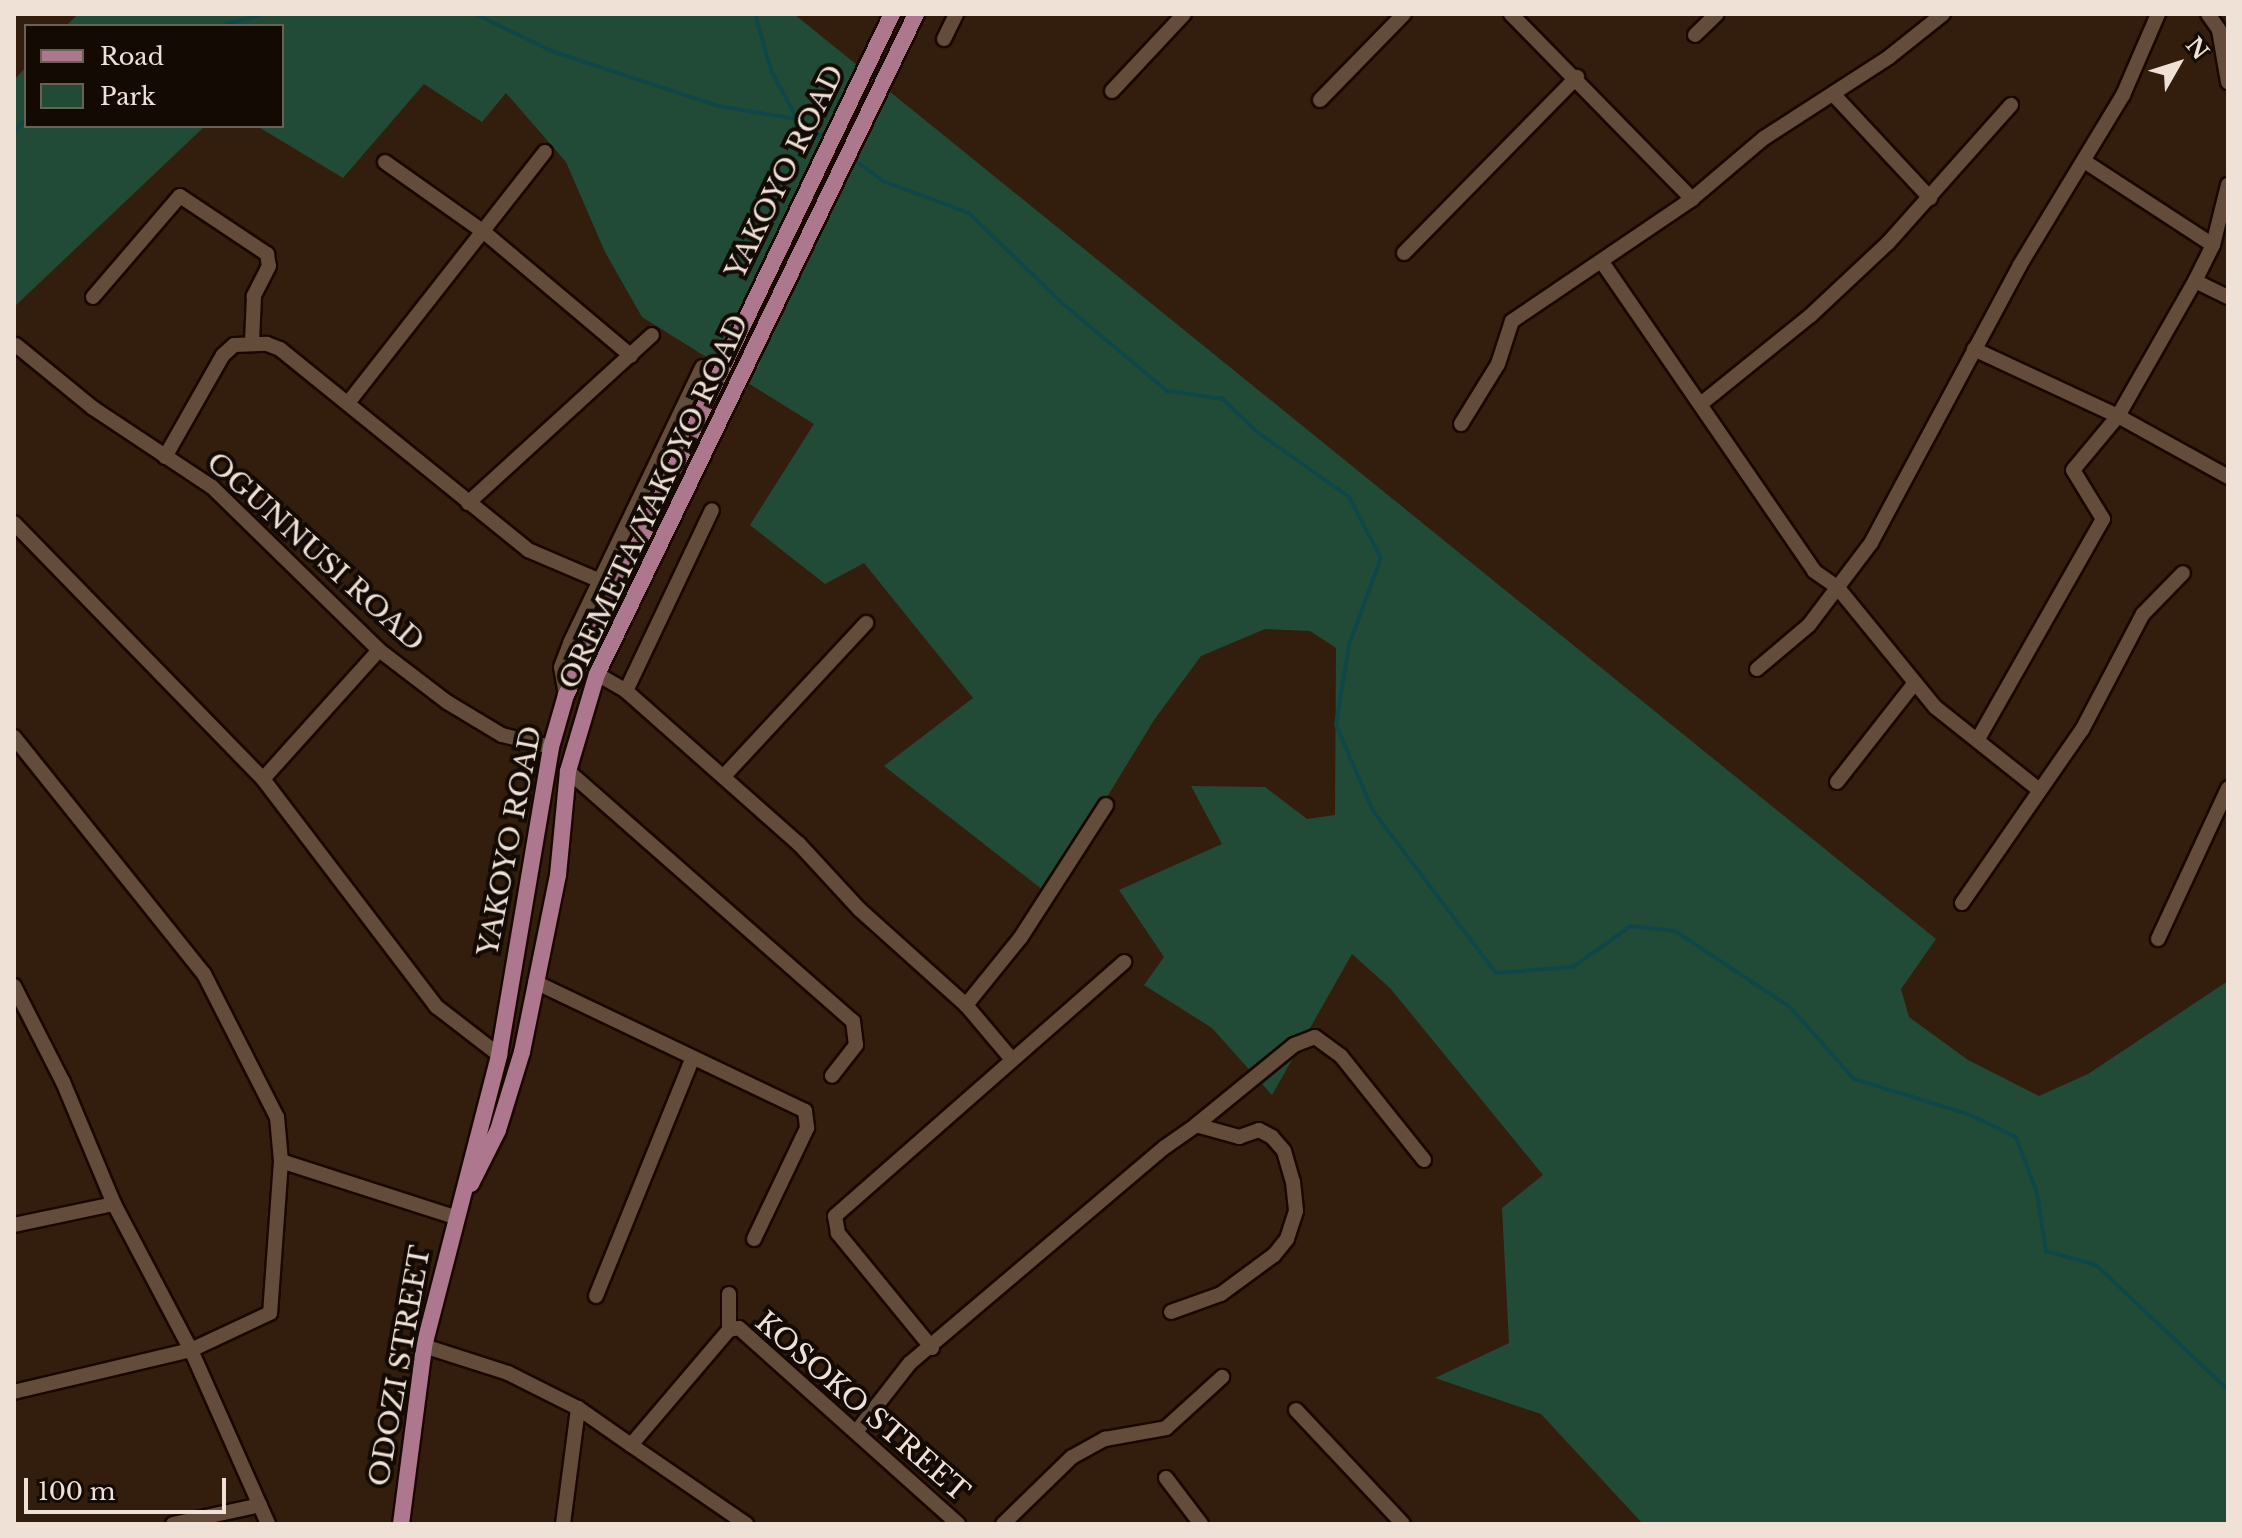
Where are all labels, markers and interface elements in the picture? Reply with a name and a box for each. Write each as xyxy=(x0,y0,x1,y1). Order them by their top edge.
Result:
legend xyxy=(24,24,284,128)
north arrow xyxy=(2138,24,2218,104)
text: N xyxy=(2180,32,2214,65)
text: Road xyxy=(100,42,164,71)
street label: YAKOYO ROAD xyxy=(719,60,851,284)
text: Park xyxy=(100,82,156,111)
street label: OREMETA/YAKOYO ROAD xyxy=(552,310,756,694)
street label: OGUNNUSI ROAD xyxy=(199,446,431,658)
street label: YAKOYO ROAD xyxy=(471,723,549,959)
street label: ODOZI STREET xyxy=(362,1243,438,1489)
street label: KOSOKO STREET xyxy=(748,1305,976,1509)
scale bar xyxy=(28,1462,230,1512)
text: 100 m xyxy=(38,1477,116,1506)

